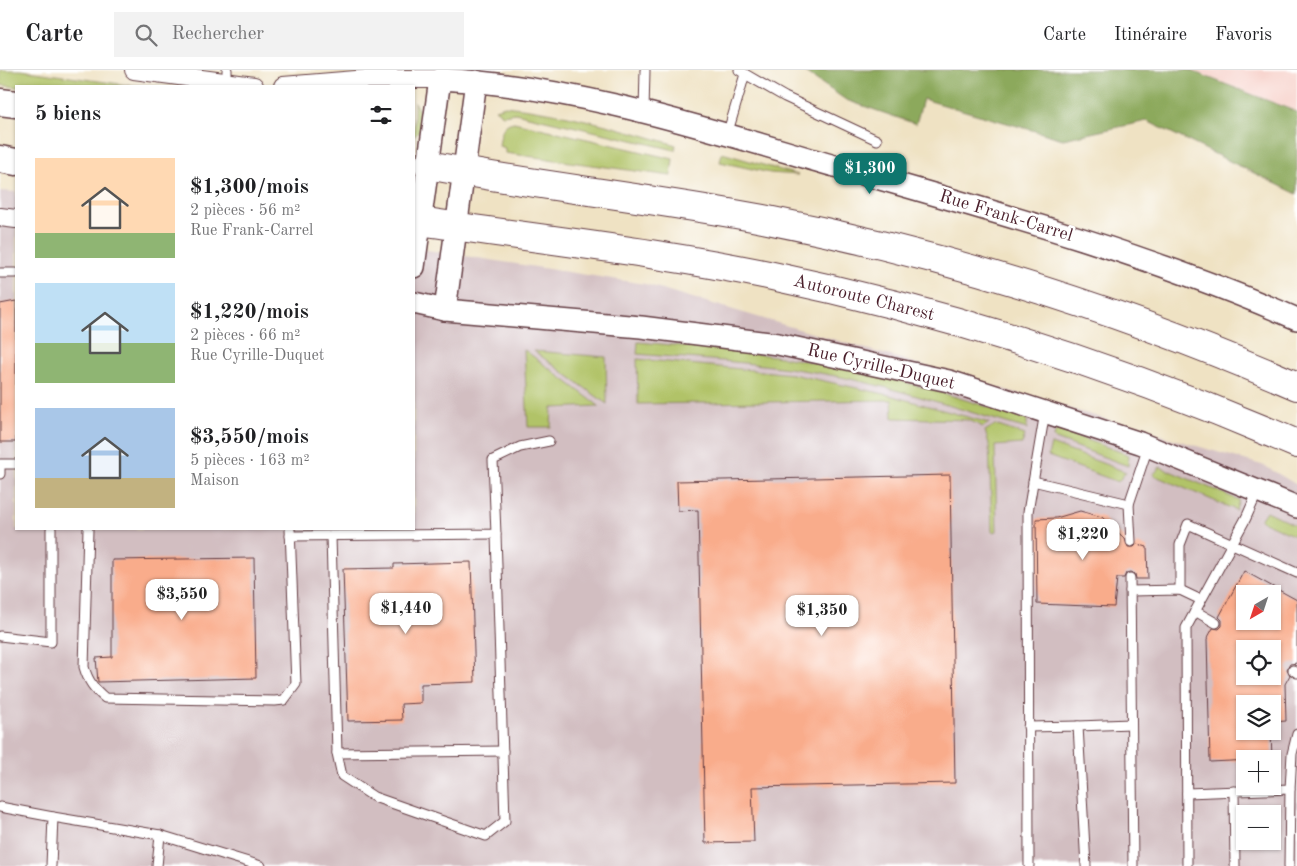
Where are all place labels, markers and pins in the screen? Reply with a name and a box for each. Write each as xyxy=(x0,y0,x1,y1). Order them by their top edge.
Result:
pin: $1,300 xyxy=(829,152,911,195)
pin: $1,220 xyxy=(1042,518,1124,561)
pin: $3,550 xyxy=(141,578,223,621)
pin: $1,440 xyxy=(365,592,447,635)
pin: $1,350 xyxy=(781,594,863,637)

